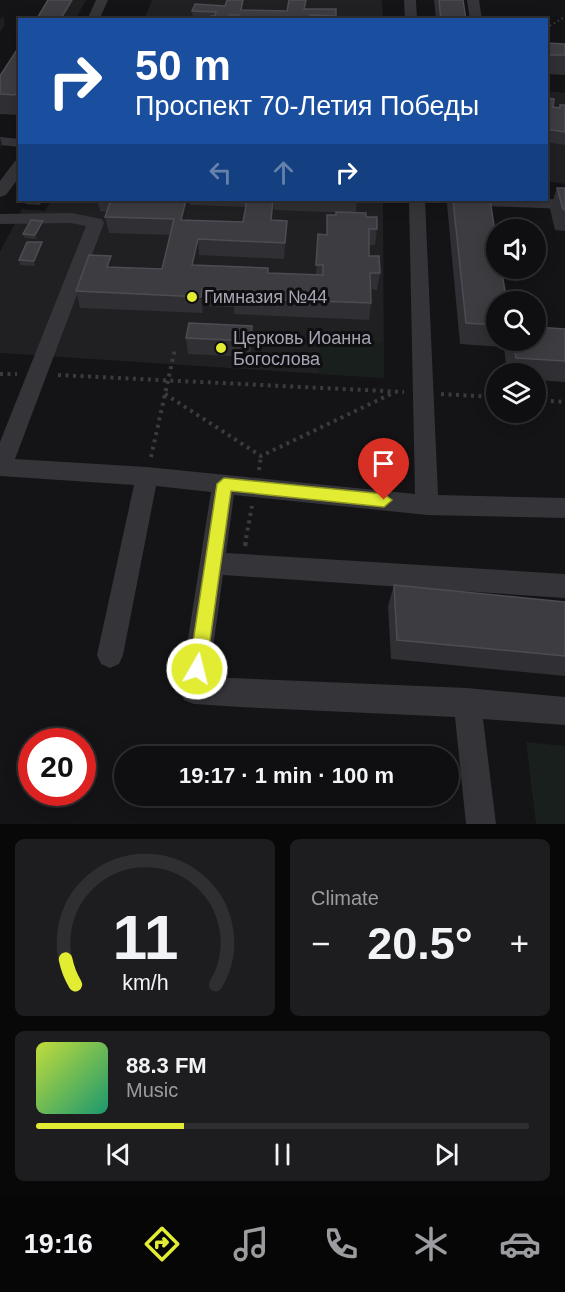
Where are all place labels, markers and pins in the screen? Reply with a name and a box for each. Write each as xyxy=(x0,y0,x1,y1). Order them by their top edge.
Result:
place label: Гимназия №44 xyxy=(204,287,327,307)
marker: Гимназия №44 xyxy=(185,290,199,304)
place label: Церковь Иоанна Богослова xyxy=(233,328,372,369)
marker: Церковь Иоанна Богослова xyxy=(214,341,228,355)
pin xyxy=(358,438,409,500)

